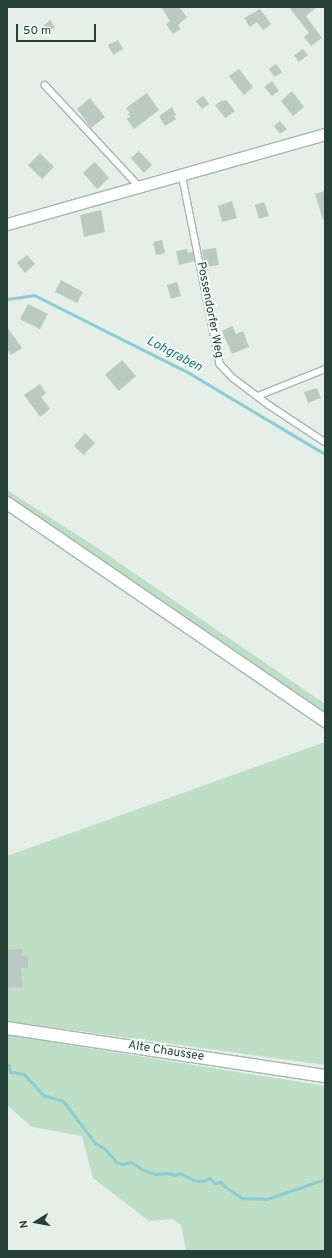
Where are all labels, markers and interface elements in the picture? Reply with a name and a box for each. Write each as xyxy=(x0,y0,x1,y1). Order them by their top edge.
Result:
scale bar xyxy=(18,16,98,42)
text: 50 m xyxy=(23,23,51,39)
street label: Possendorfer Weg xyxy=(193,261,225,359)
water label: Lohgraben xyxy=(144,334,204,376)
street label: Alte Chaussee xyxy=(127,1039,205,1065)
north arrow xyxy=(16,1202,56,1242)
text: N xyxy=(17,1219,32,1230)

